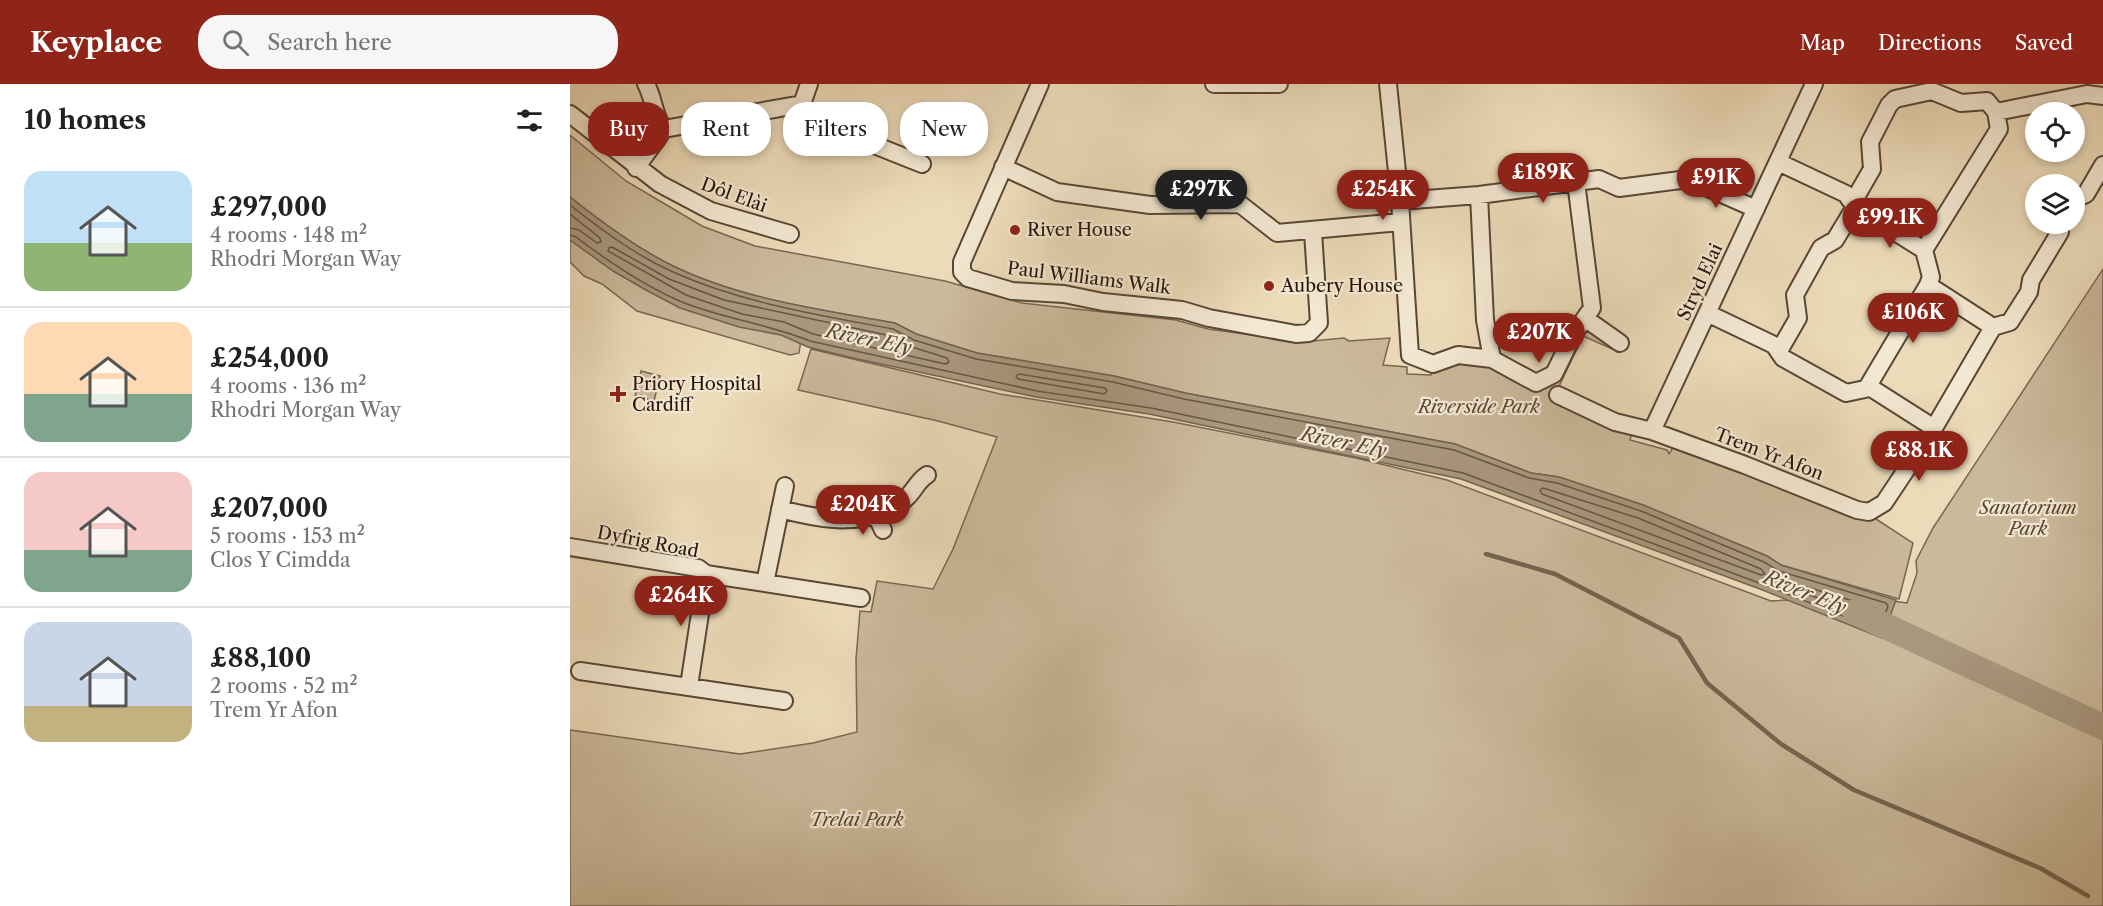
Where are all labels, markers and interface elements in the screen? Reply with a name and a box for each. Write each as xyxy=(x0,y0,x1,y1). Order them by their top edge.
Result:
search box xyxy=(198,15,618,69)
text: Keyplace xyxy=(30,25,162,59)
icon: search xyxy=(219,26,252,59)
text: Search here xyxy=(267,29,392,56)
text: Map xyxy=(1800,30,1845,55)
text: Directions xyxy=(1878,30,1982,55)
text: Saved xyxy=(2015,30,2073,55)
chip: Buy xyxy=(588,102,669,156)
chip: Rent xyxy=(681,102,771,156)
chip: Filters xyxy=(783,102,888,156)
chip: New xyxy=(900,102,988,156)
map controls xyxy=(2025,102,2085,234)
button: locate xyxy=(2025,102,2085,162)
text: 10 homes xyxy=(24,104,146,136)
icon: filters xyxy=(513,104,546,137)
pin: £189K xyxy=(1501,153,1585,204)
pin: £91K xyxy=(1680,158,1752,209)
text: £189K xyxy=(1512,160,1574,184)
text: £91K xyxy=(1691,165,1741,189)
pin: £297K xyxy=(1159,170,1243,221)
pin: £254K xyxy=(1341,170,1425,221)
street label: Dôl Elài xyxy=(698,173,770,217)
button: layers xyxy=(2025,174,2085,234)
text: £297K xyxy=(1169,177,1233,201)
text: £254K xyxy=(1351,177,1415,201)
text: £297,000 xyxy=(210,191,327,223)
icon: home xyxy=(72,195,144,267)
pin: £99.1K xyxy=(1841,198,1939,249)
text: £99.1K xyxy=(1856,205,1924,229)
place label: River House xyxy=(1027,219,1132,241)
text: 4 rooms · 148 m² xyxy=(210,223,367,247)
marker: River House xyxy=(1008,223,1022,237)
street label: Stryd Elai xyxy=(1673,239,1728,324)
text: Rhodri Morgan Way xyxy=(210,247,401,271)
street label: Paul Williams Walk xyxy=(1006,257,1174,299)
place label: Aubery House xyxy=(1280,275,1403,297)
marker: Aubery House xyxy=(1262,279,1276,293)
pin: £106K xyxy=(1871,293,1955,344)
text: £106K xyxy=(1882,300,1944,324)
pin: £207K xyxy=(1497,313,1581,364)
water label: River Ely xyxy=(822,318,914,360)
text: £207K xyxy=(1507,320,1571,344)
text: £254,000 xyxy=(210,342,329,374)
icon: home xyxy=(72,346,144,418)
place label: Priory Hospital Cardiff xyxy=(632,373,761,416)
text: 4 rooms · 136 m² xyxy=(210,374,366,398)
marker: Priory Hospital Cardiff xyxy=(609,385,627,403)
park label: Riverside Park xyxy=(1416,396,1540,418)
text: Rhodri Morgan Way xyxy=(210,398,401,422)
water label: River Ely xyxy=(1297,421,1389,463)
street label: Trem Yr Afon xyxy=(1711,423,1827,485)
pin: £88.1K xyxy=(1870,431,1968,482)
text: £88.1K xyxy=(1885,438,1953,462)
pin: £204K xyxy=(821,485,905,536)
text: £207,000 xyxy=(210,492,328,524)
text: £204K xyxy=(830,492,896,516)
icon: home xyxy=(72,496,144,568)
park label: Sanatorium Park xyxy=(1978,497,2077,540)
street label: Dyfrig Road xyxy=(595,521,701,563)
text: 5 rooms · 153 m² xyxy=(210,524,365,548)
text: Clos Y Cimdda xyxy=(210,548,351,572)
water label: River Ely xyxy=(1758,564,1850,619)
pin: £264K xyxy=(639,576,723,627)
text: £264K xyxy=(648,583,714,607)
text: £88,100 xyxy=(210,642,311,674)
icon: home xyxy=(72,646,144,718)
text: 2 rooms · 52 m² xyxy=(210,674,358,698)
text: Trem Yr Afon xyxy=(210,698,338,722)
park label: Trelai Park xyxy=(810,809,904,831)

